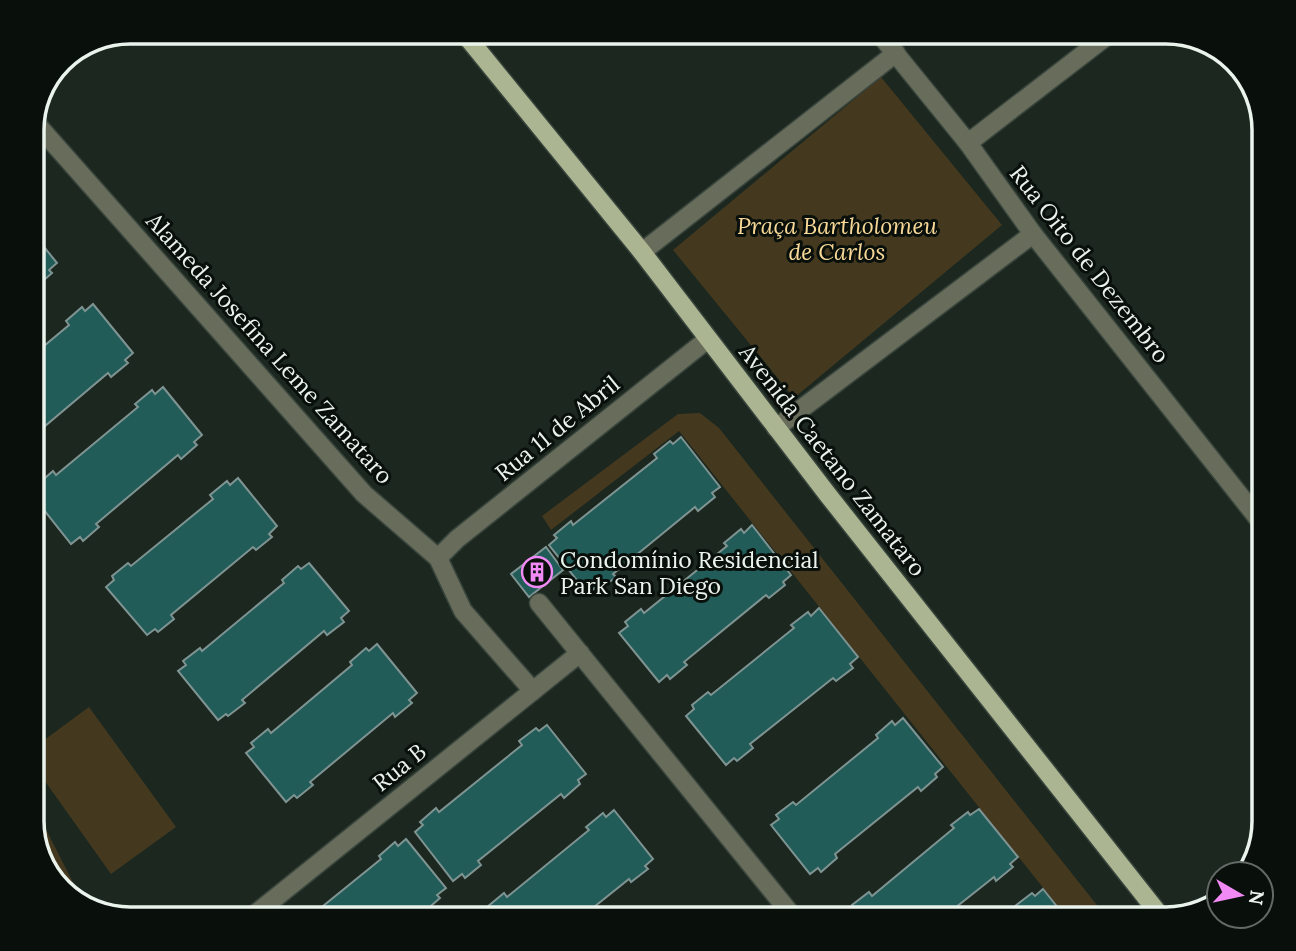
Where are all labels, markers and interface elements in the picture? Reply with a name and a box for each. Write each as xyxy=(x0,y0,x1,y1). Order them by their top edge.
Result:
street label: Rua Oito de Dezembro xyxy=(1004,159,1176,369)
street label: Alameda Josefina Leme Zamataro xyxy=(140,206,400,490)
park label: Praça Bartholomeu de Carlos xyxy=(737,211,937,266)
street label: Avenida Caetano Zamataro xyxy=(733,337,933,582)
street label: Rua 11 de Abril xyxy=(489,369,625,487)
place label: Condomínio Residencial Park San Diego xyxy=(560,545,819,600)
building icon: Condomínio Residencial Park San Diego xyxy=(520,555,554,589)
street label: Rua B xyxy=(366,737,432,797)
north arrow xyxy=(1205,860,1275,930)
text: N xyxy=(1244,889,1270,907)

